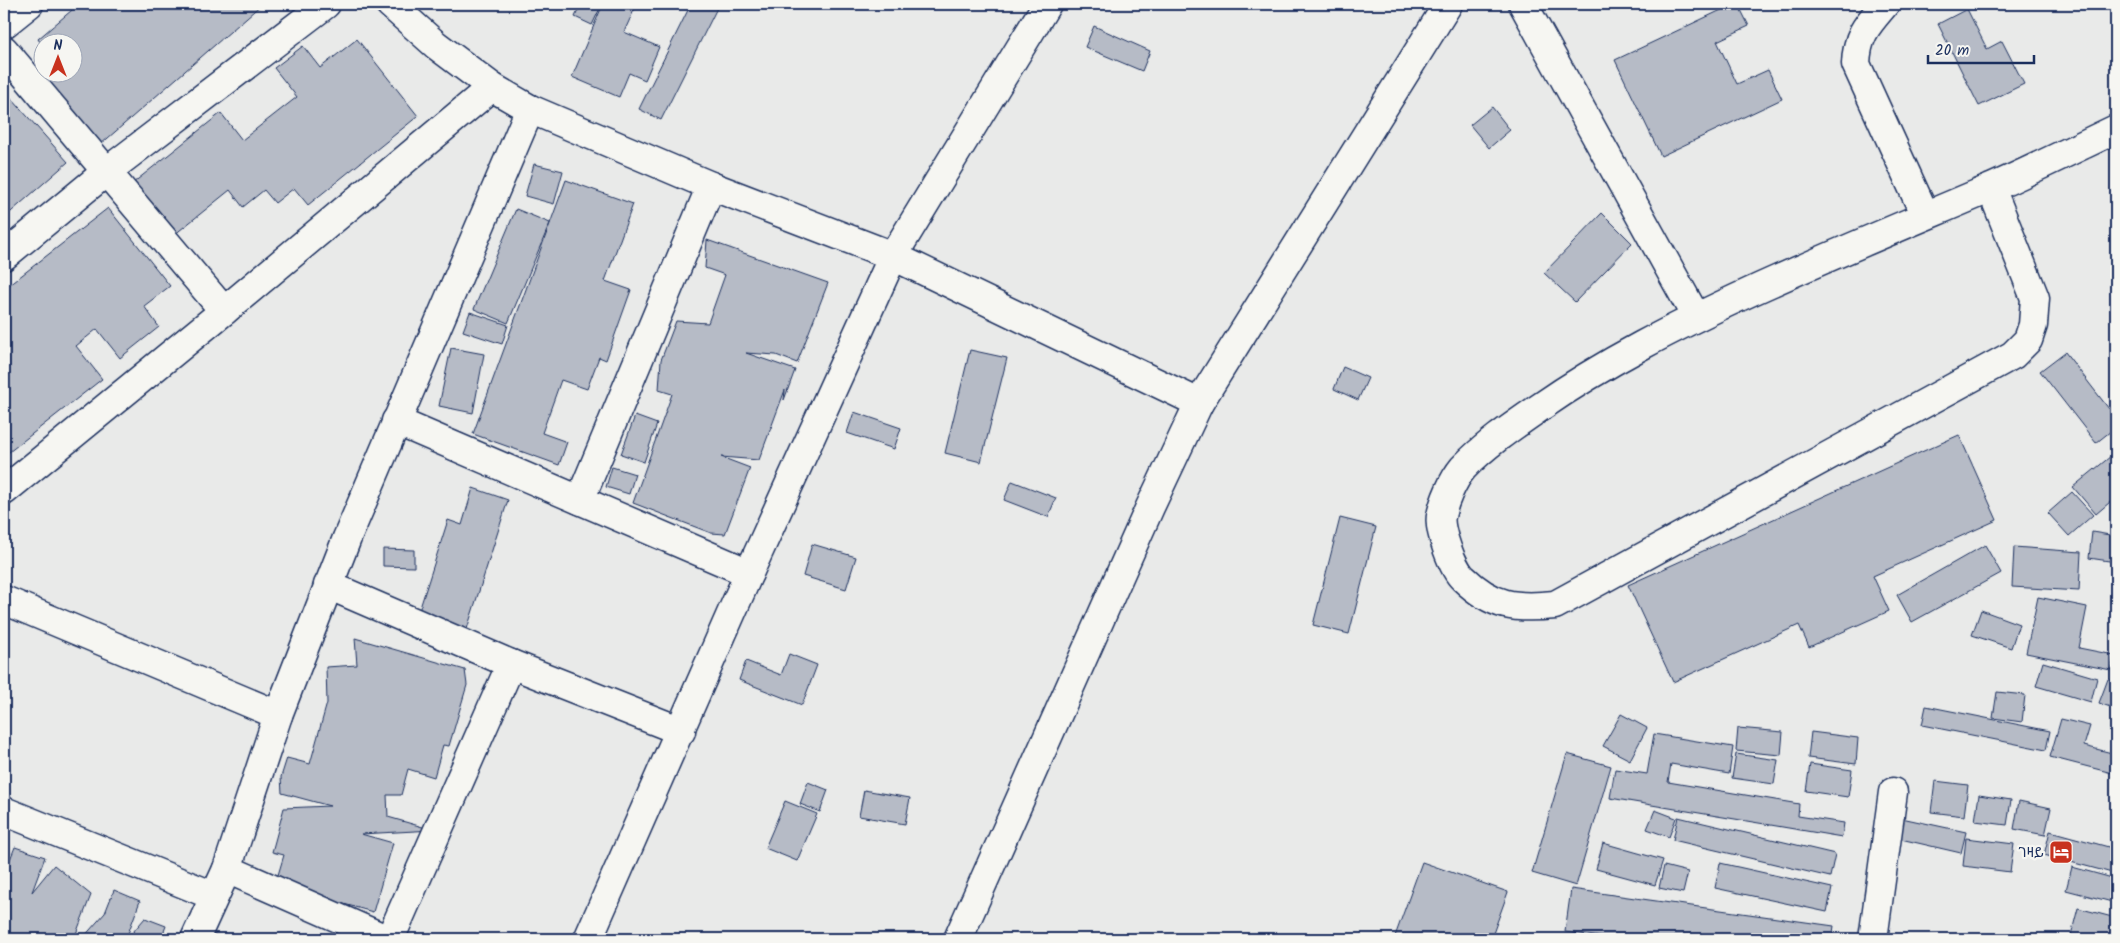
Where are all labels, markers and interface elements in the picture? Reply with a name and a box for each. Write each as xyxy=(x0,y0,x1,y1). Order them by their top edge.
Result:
north arrow xyxy=(32,32,82,82)
scale bar xyxy=(1928,32,2034,64)
text: N xyxy=(54,35,63,57)
text: 20 m xyxy=(1935,39,1969,63)
hotel icon: ገዛይ xyxy=(2048,839,2074,865)
place label: ገዛይ xyxy=(2018,842,2044,864)

